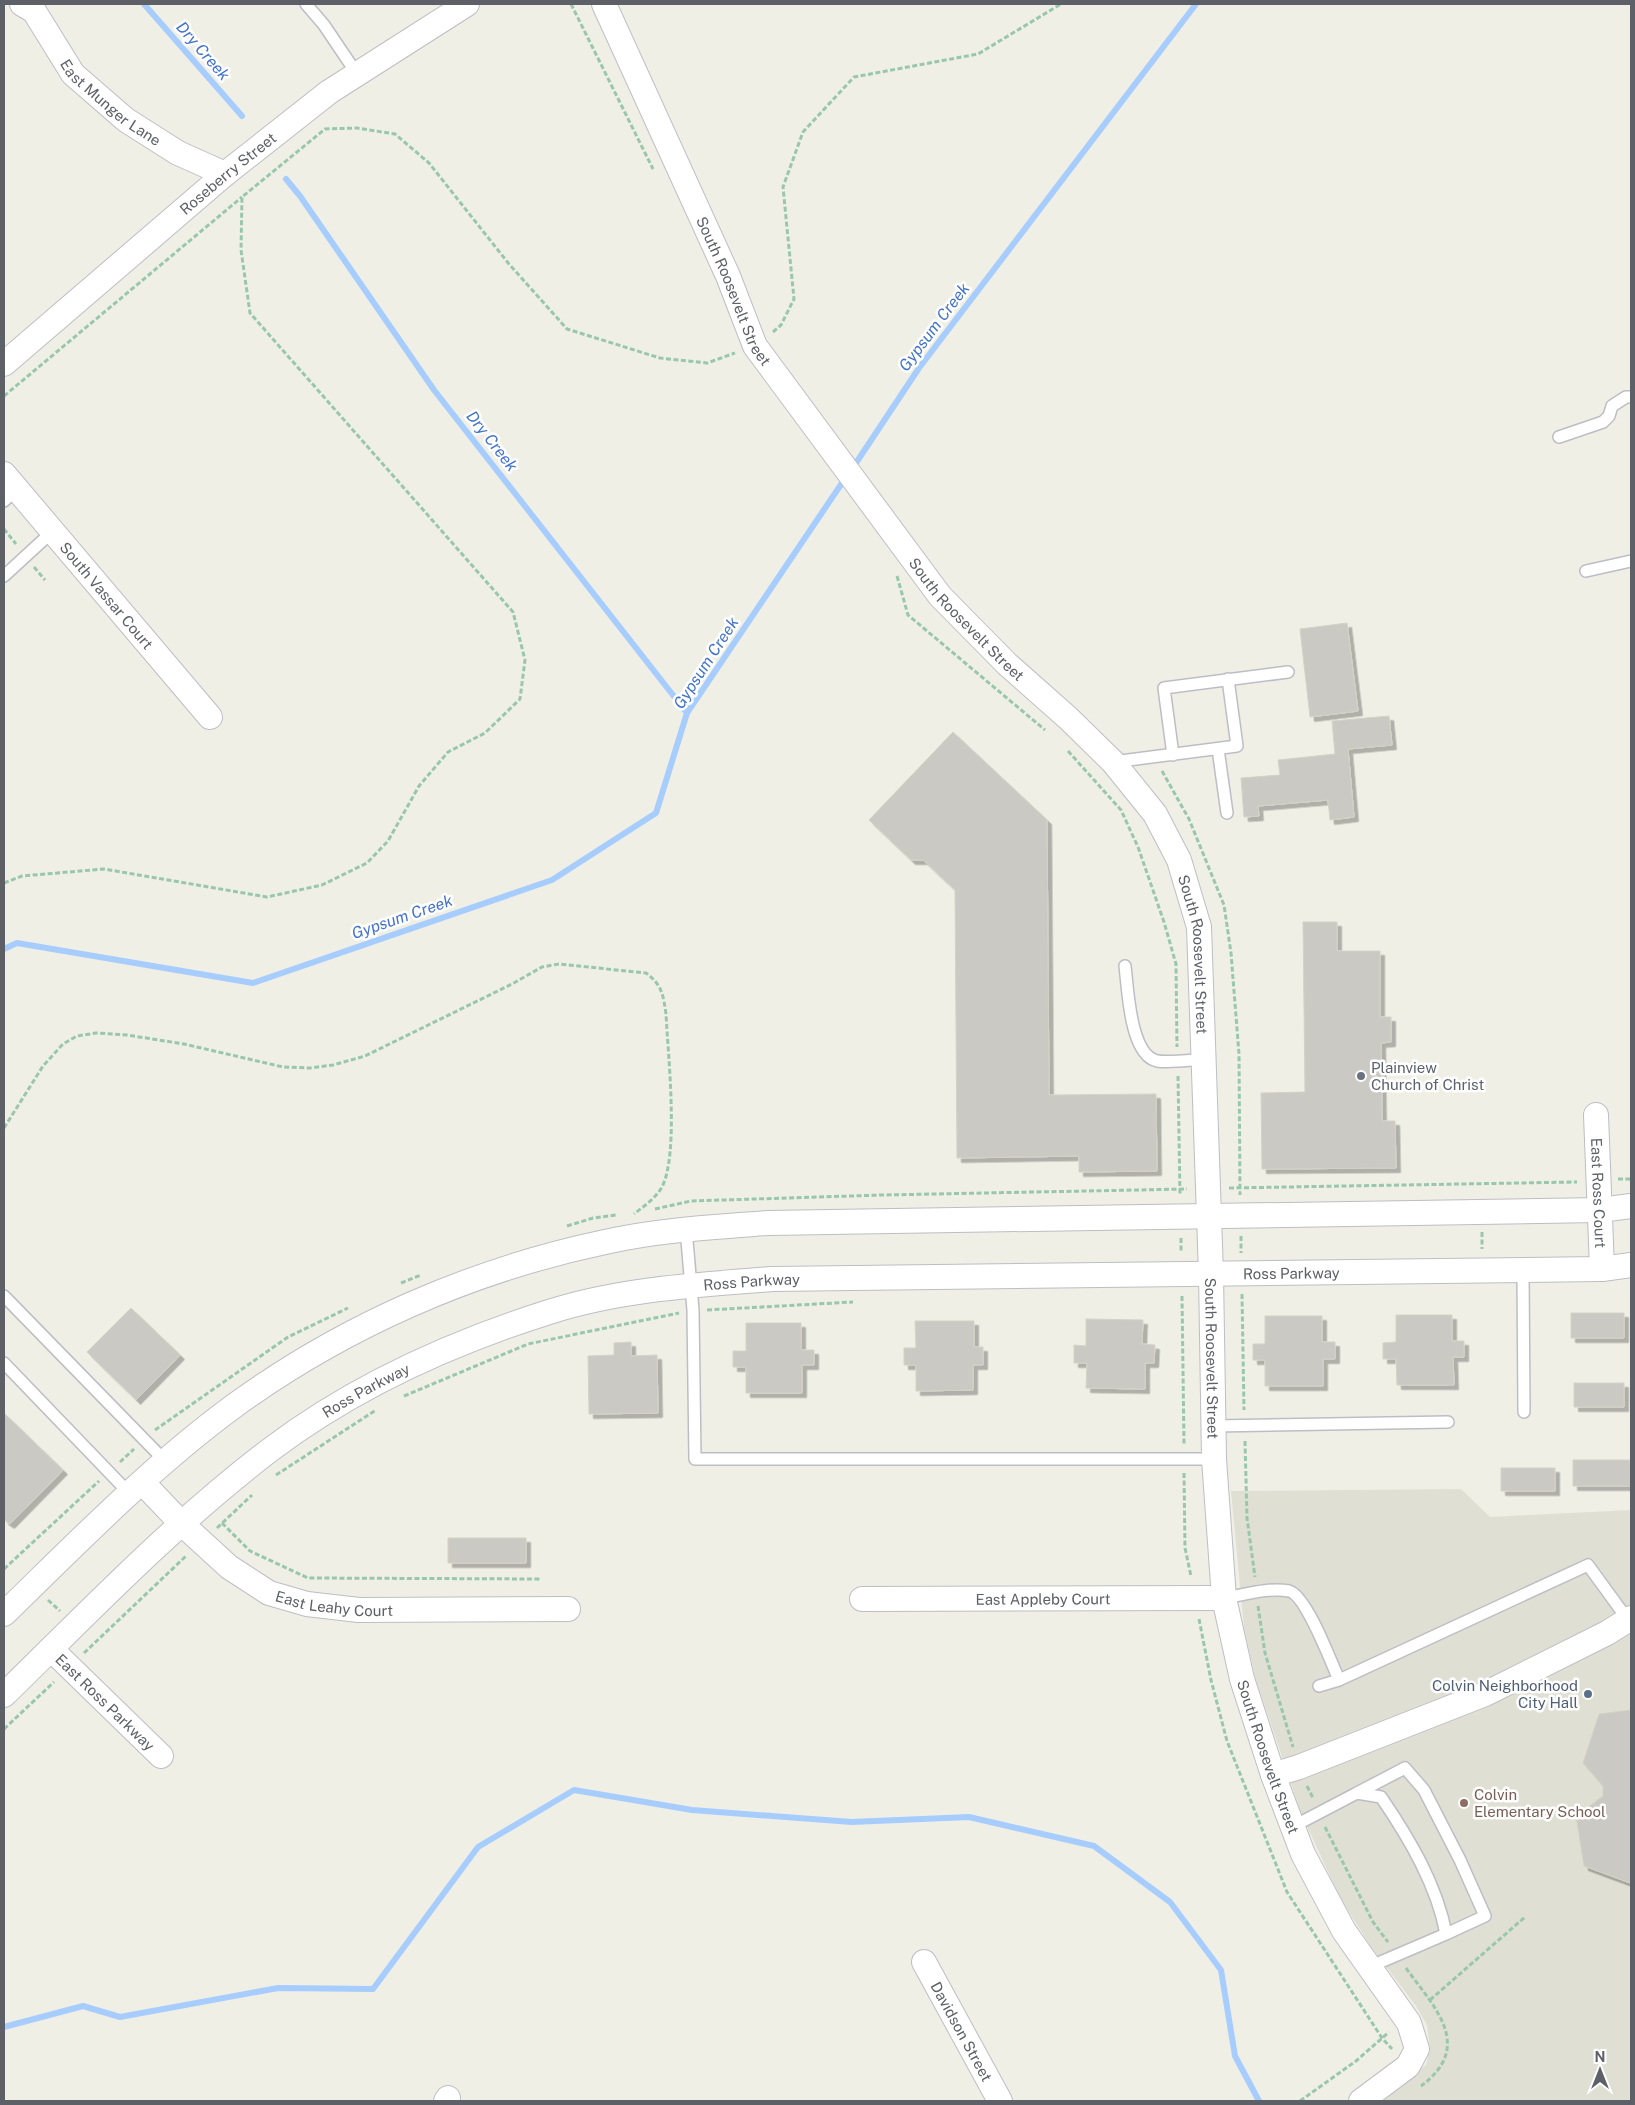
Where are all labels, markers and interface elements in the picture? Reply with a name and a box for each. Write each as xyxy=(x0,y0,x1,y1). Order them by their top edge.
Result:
water label: Dry Creek xyxy=(172,18,234,85)
street label: East Munger Lane xyxy=(57,56,164,149)
street label: Roseberry Street xyxy=(176,129,279,218)
street label: South Roosevelt Street xyxy=(693,214,775,369)
water label: Gypsum Creek xyxy=(895,279,973,375)
water label: Dry Creek xyxy=(462,407,522,475)
street label: South Vassar Court xyxy=(57,538,157,652)
street label: South Roosevelt Street xyxy=(906,554,1028,684)
water label: Gypsum Creek xyxy=(669,613,743,712)
street label: South Roosevelt Street xyxy=(1175,873,1211,1035)
water label: Gypsum Creek xyxy=(349,891,455,943)
place label: Plainview Church of Christ xyxy=(1371,1059,1484,1093)
marker: Plainview Church of Christ xyxy=(1355,1070,1367,1082)
street label: East Ross Court xyxy=(1588,1137,1610,1249)
street label: Ross Parkway xyxy=(1243,1264,1340,1282)
street label: Ross Parkway xyxy=(702,1270,800,1293)
street label: South Roosevelt Street xyxy=(1203,1277,1222,1439)
street label: Ross Parkway xyxy=(319,1359,412,1421)
street label: East Leahy Court xyxy=(274,1587,393,1619)
street label: East Appleby Court xyxy=(975,1590,1111,1607)
street label: East Ross Parkway xyxy=(52,1650,158,1754)
place label: Colvin Neighborhood City Hall xyxy=(1432,1677,1578,1711)
street label: South Roosevelt Street xyxy=(1234,1678,1303,1836)
marker: Colvin Neighborhood City Hall xyxy=(1582,1688,1594,1700)
place label: Colvin Elementary School xyxy=(1474,1786,1606,1820)
marker: Colvin Elementary School xyxy=(1458,1797,1470,1809)
street label: Davidson Street xyxy=(928,1979,996,2084)
north arrow xyxy=(1575,2045,1625,2095)
text: N xyxy=(1595,2049,1605,2065)

